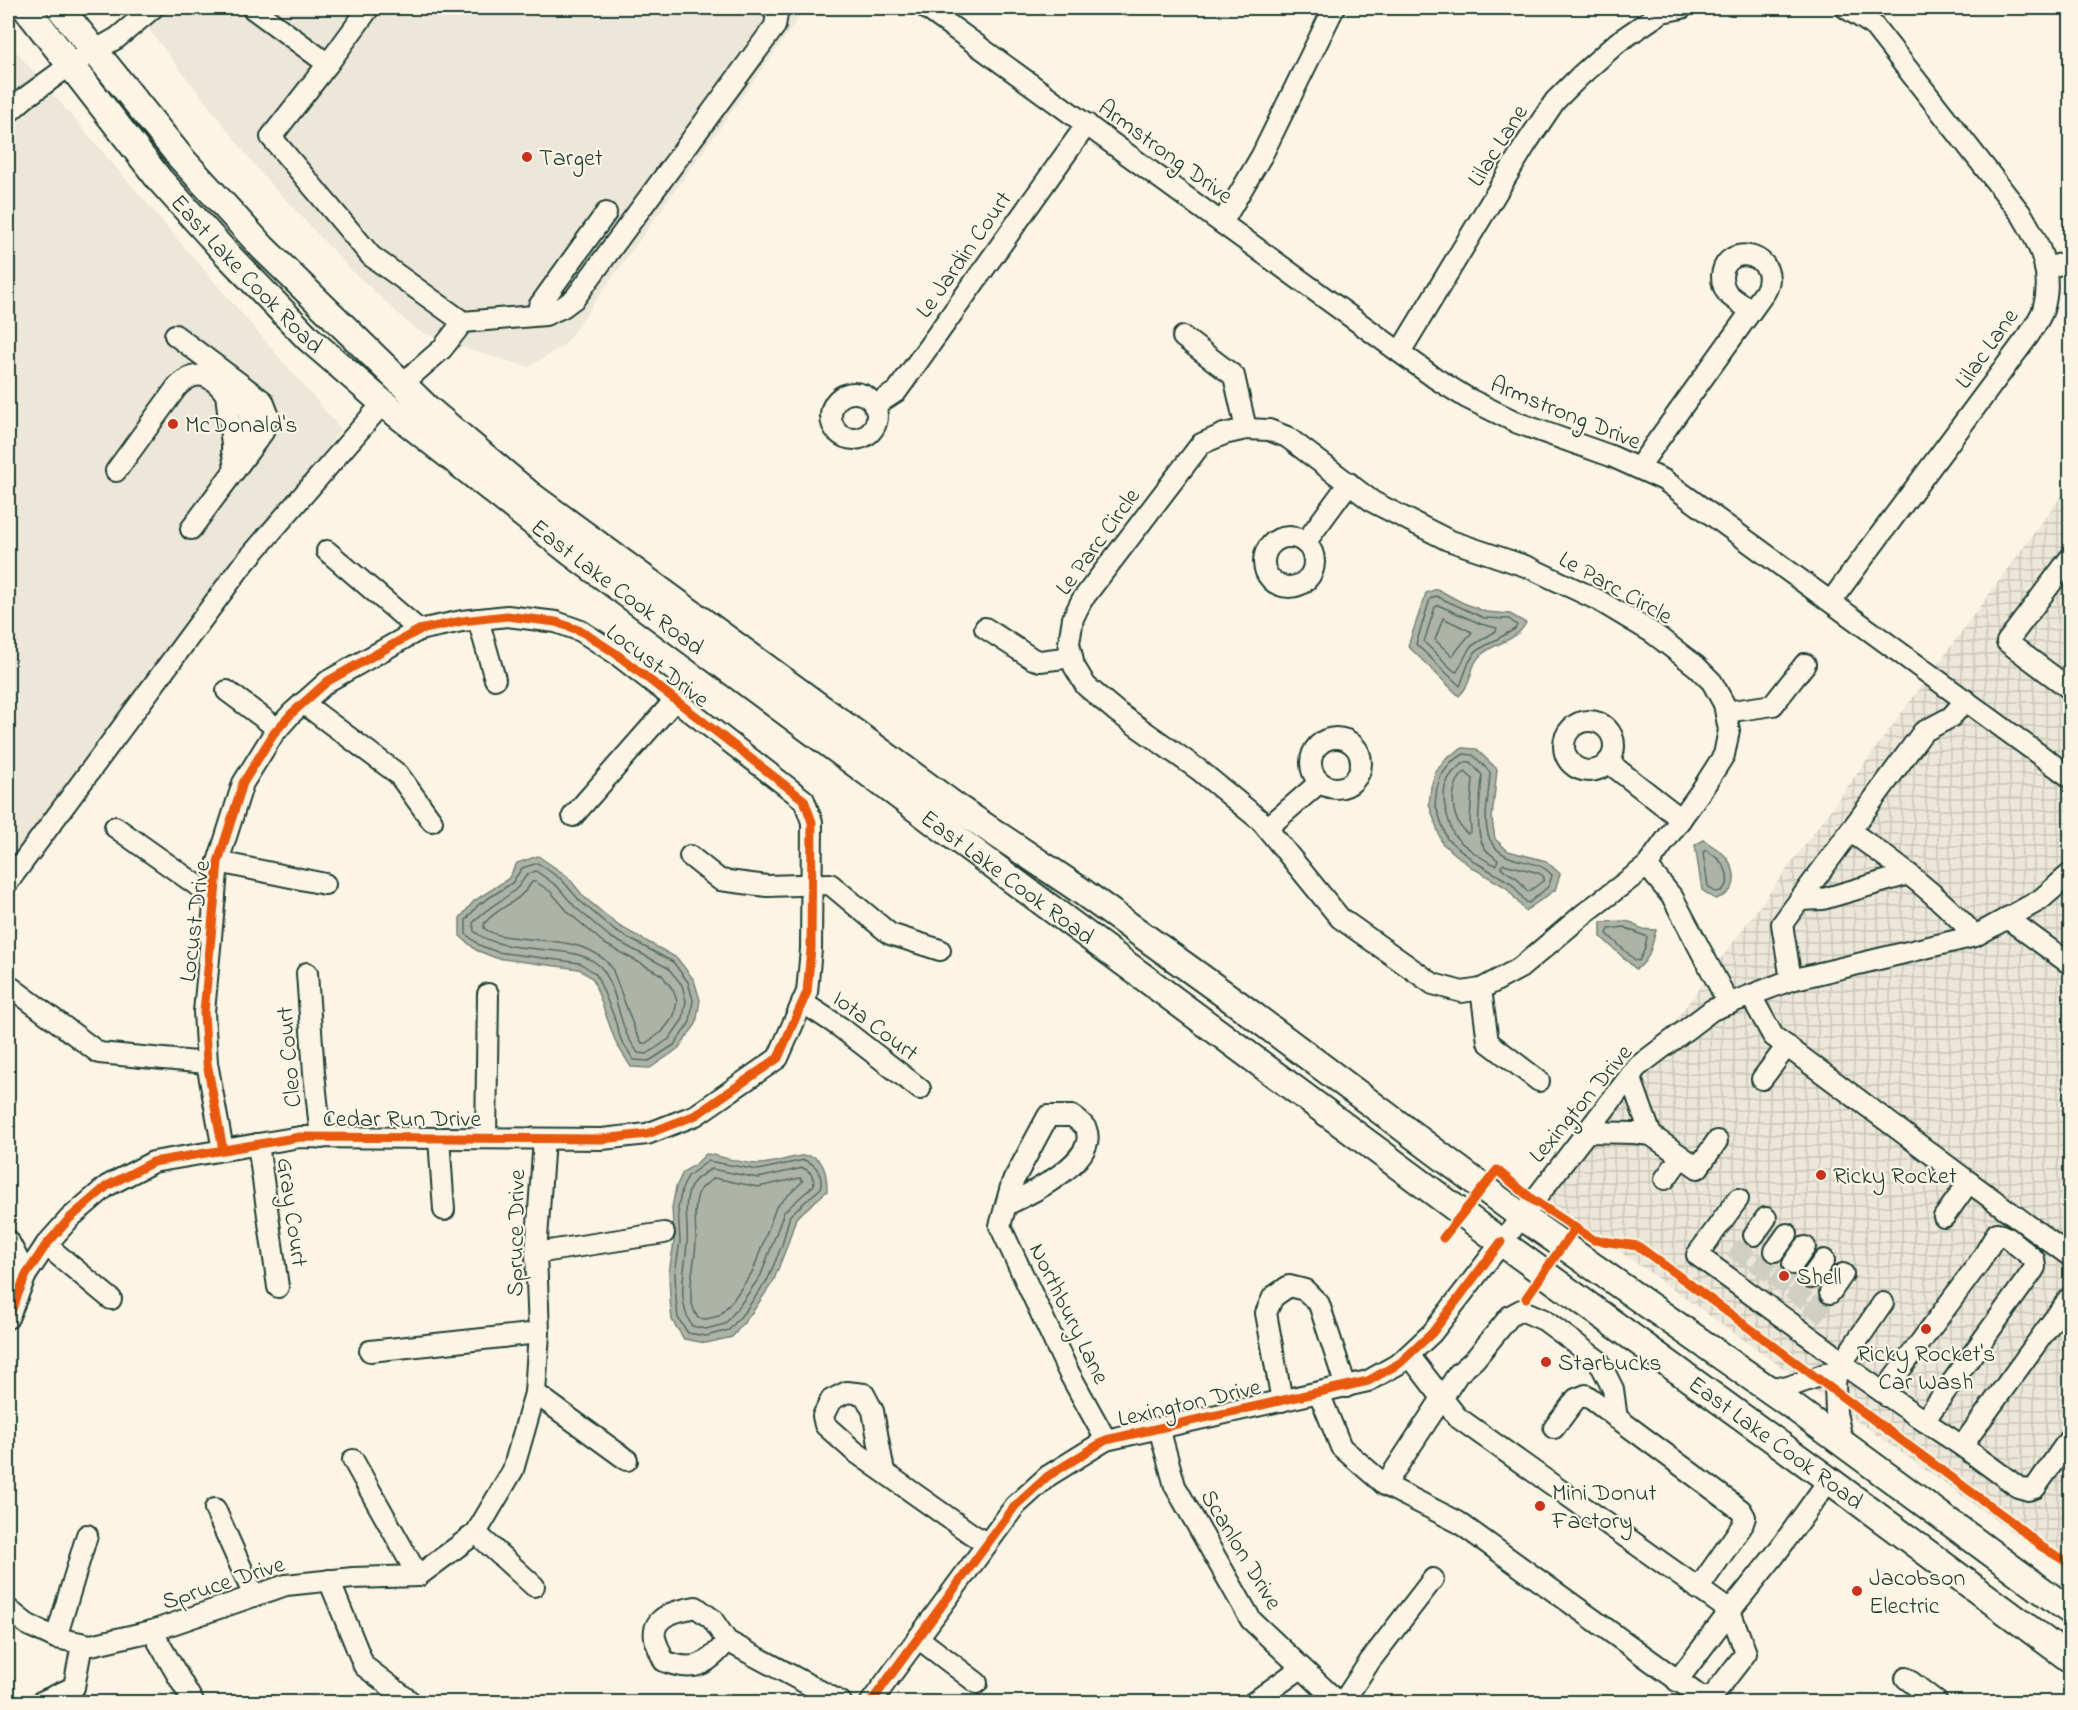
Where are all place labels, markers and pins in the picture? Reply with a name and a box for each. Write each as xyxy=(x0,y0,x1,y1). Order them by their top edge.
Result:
place label: Target xyxy=(539,142,603,177)
marker: Target xyxy=(520,150,534,164)
place label: McDonald's xyxy=(185,409,297,444)
marker: McDonald's xyxy=(166,417,180,431)
place label: Ricky Rocket xyxy=(1833,1160,1957,1196)
marker: Ricky Rocket xyxy=(1814,1168,1828,1182)
place label: Shell xyxy=(1796,1261,1842,1296)
marker: Shell xyxy=(1777,1269,1791,1283)
marker: Ricky Rocket's Car Wash xyxy=(1919,1322,1933,1336)
place label: Ricky Rocket's Car Wash xyxy=(1857,1338,1995,1401)
place label: Starbucks xyxy=(1558,1347,1662,1382)
marker: Starbucks xyxy=(1539,1355,1553,1369)
place label: Mini Donut Factory xyxy=(1551,1477,1657,1541)
marker: Mini Donut Factory xyxy=(1533,1499,1547,1513)
place label: Jacobson Electric xyxy=(1869,1562,1965,1625)
marker: Jacobson Electric xyxy=(1850,1584,1864,1598)

